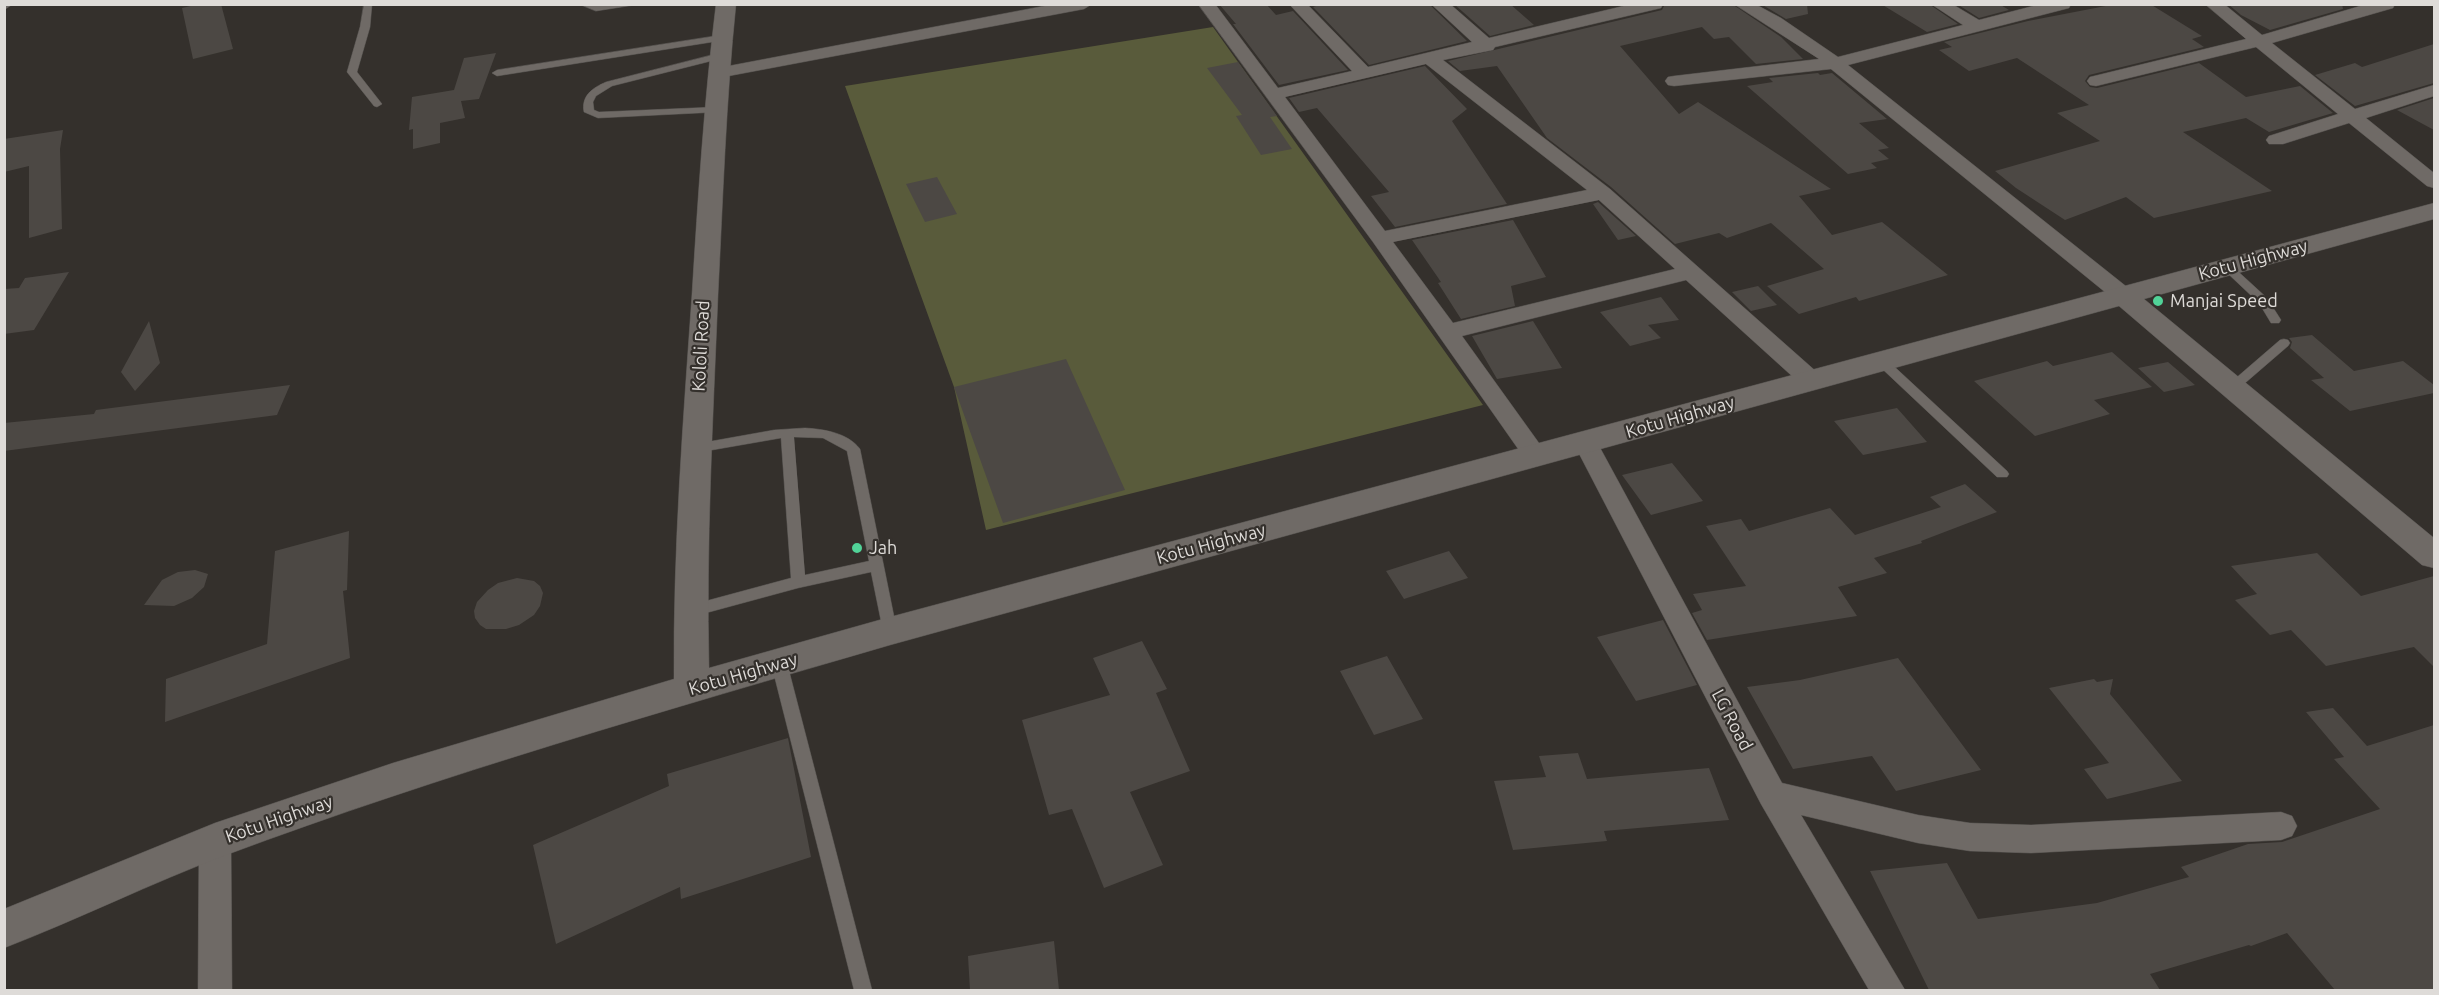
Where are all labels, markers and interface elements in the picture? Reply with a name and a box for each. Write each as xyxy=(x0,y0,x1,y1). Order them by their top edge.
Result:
street label: Kotu Highway xyxy=(2196,235,2310,285)
place label: Manjai Speed xyxy=(2170,290,2278,312)
marker: Manjai Speed xyxy=(2151,294,2165,308)
street label: Kololi Road xyxy=(688,300,714,392)
street label: Kotu Highway xyxy=(1623,391,1737,443)
street label: Kotu Highway xyxy=(1154,519,1268,569)
place label: Jah xyxy=(869,537,897,559)
marker: Jah xyxy=(850,541,864,555)
street label: Kotu Highway xyxy=(686,648,800,700)
street label: LG Road xyxy=(1707,686,1757,754)
street label: Kotu Highway xyxy=(222,791,336,847)

